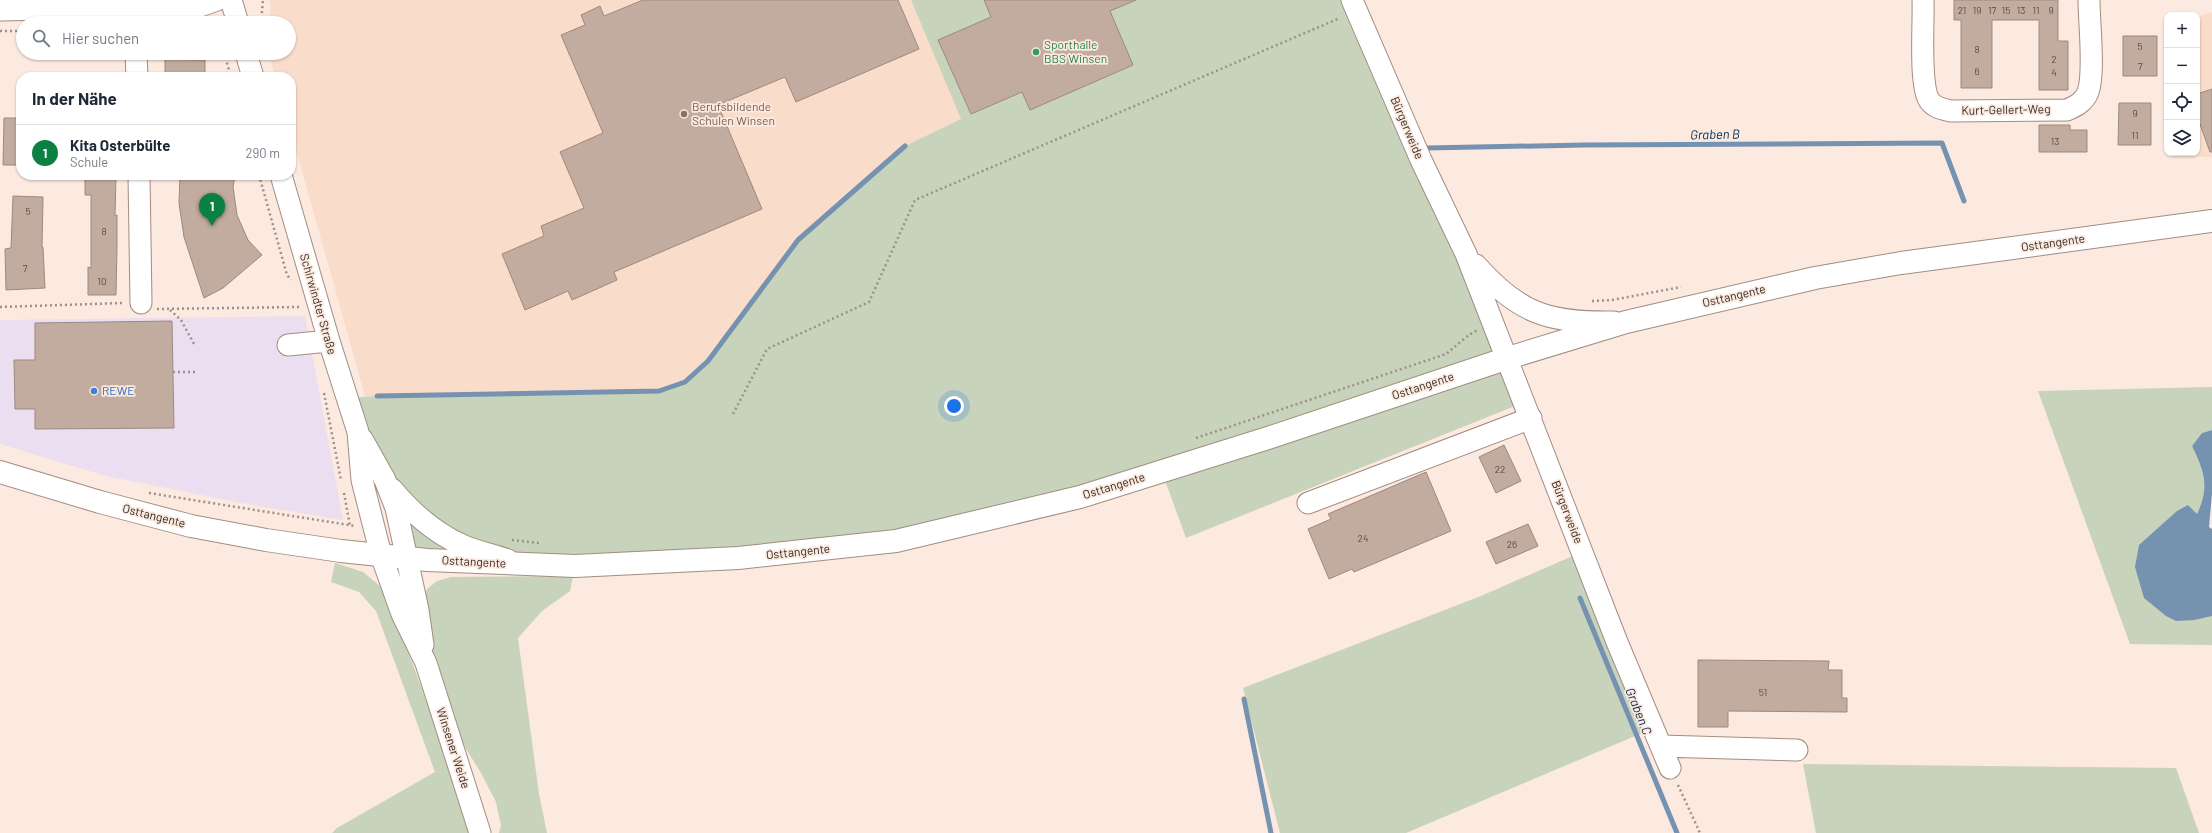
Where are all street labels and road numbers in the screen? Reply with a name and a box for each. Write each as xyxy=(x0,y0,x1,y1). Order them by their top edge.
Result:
street label: Bürgerweide xyxy=(1389,94,1427,161)
street label: Kurt-Gellert-Weg xyxy=(1961,101,2051,117)
street label: Osttangente xyxy=(2020,231,2086,253)
street label: Schirwindter Straße xyxy=(298,252,340,356)
street label: Osttangente xyxy=(1701,281,1767,309)
street label: Osttangente xyxy=(1390,368,1455,402)
street label: Osttangente xyxy=(1081,469,1147,501)
street label: Bürgerweide xyxy=(1549,478,1586,545)
street label: Osttangente xyxy=(121,500,187,530)
street label: Osttangente xyxy=(765,541,831,561)
street label: Osttangente xyxy=(442,552,507,570)
street label: Winsener Weide xyxy=(434,706,474,790)

